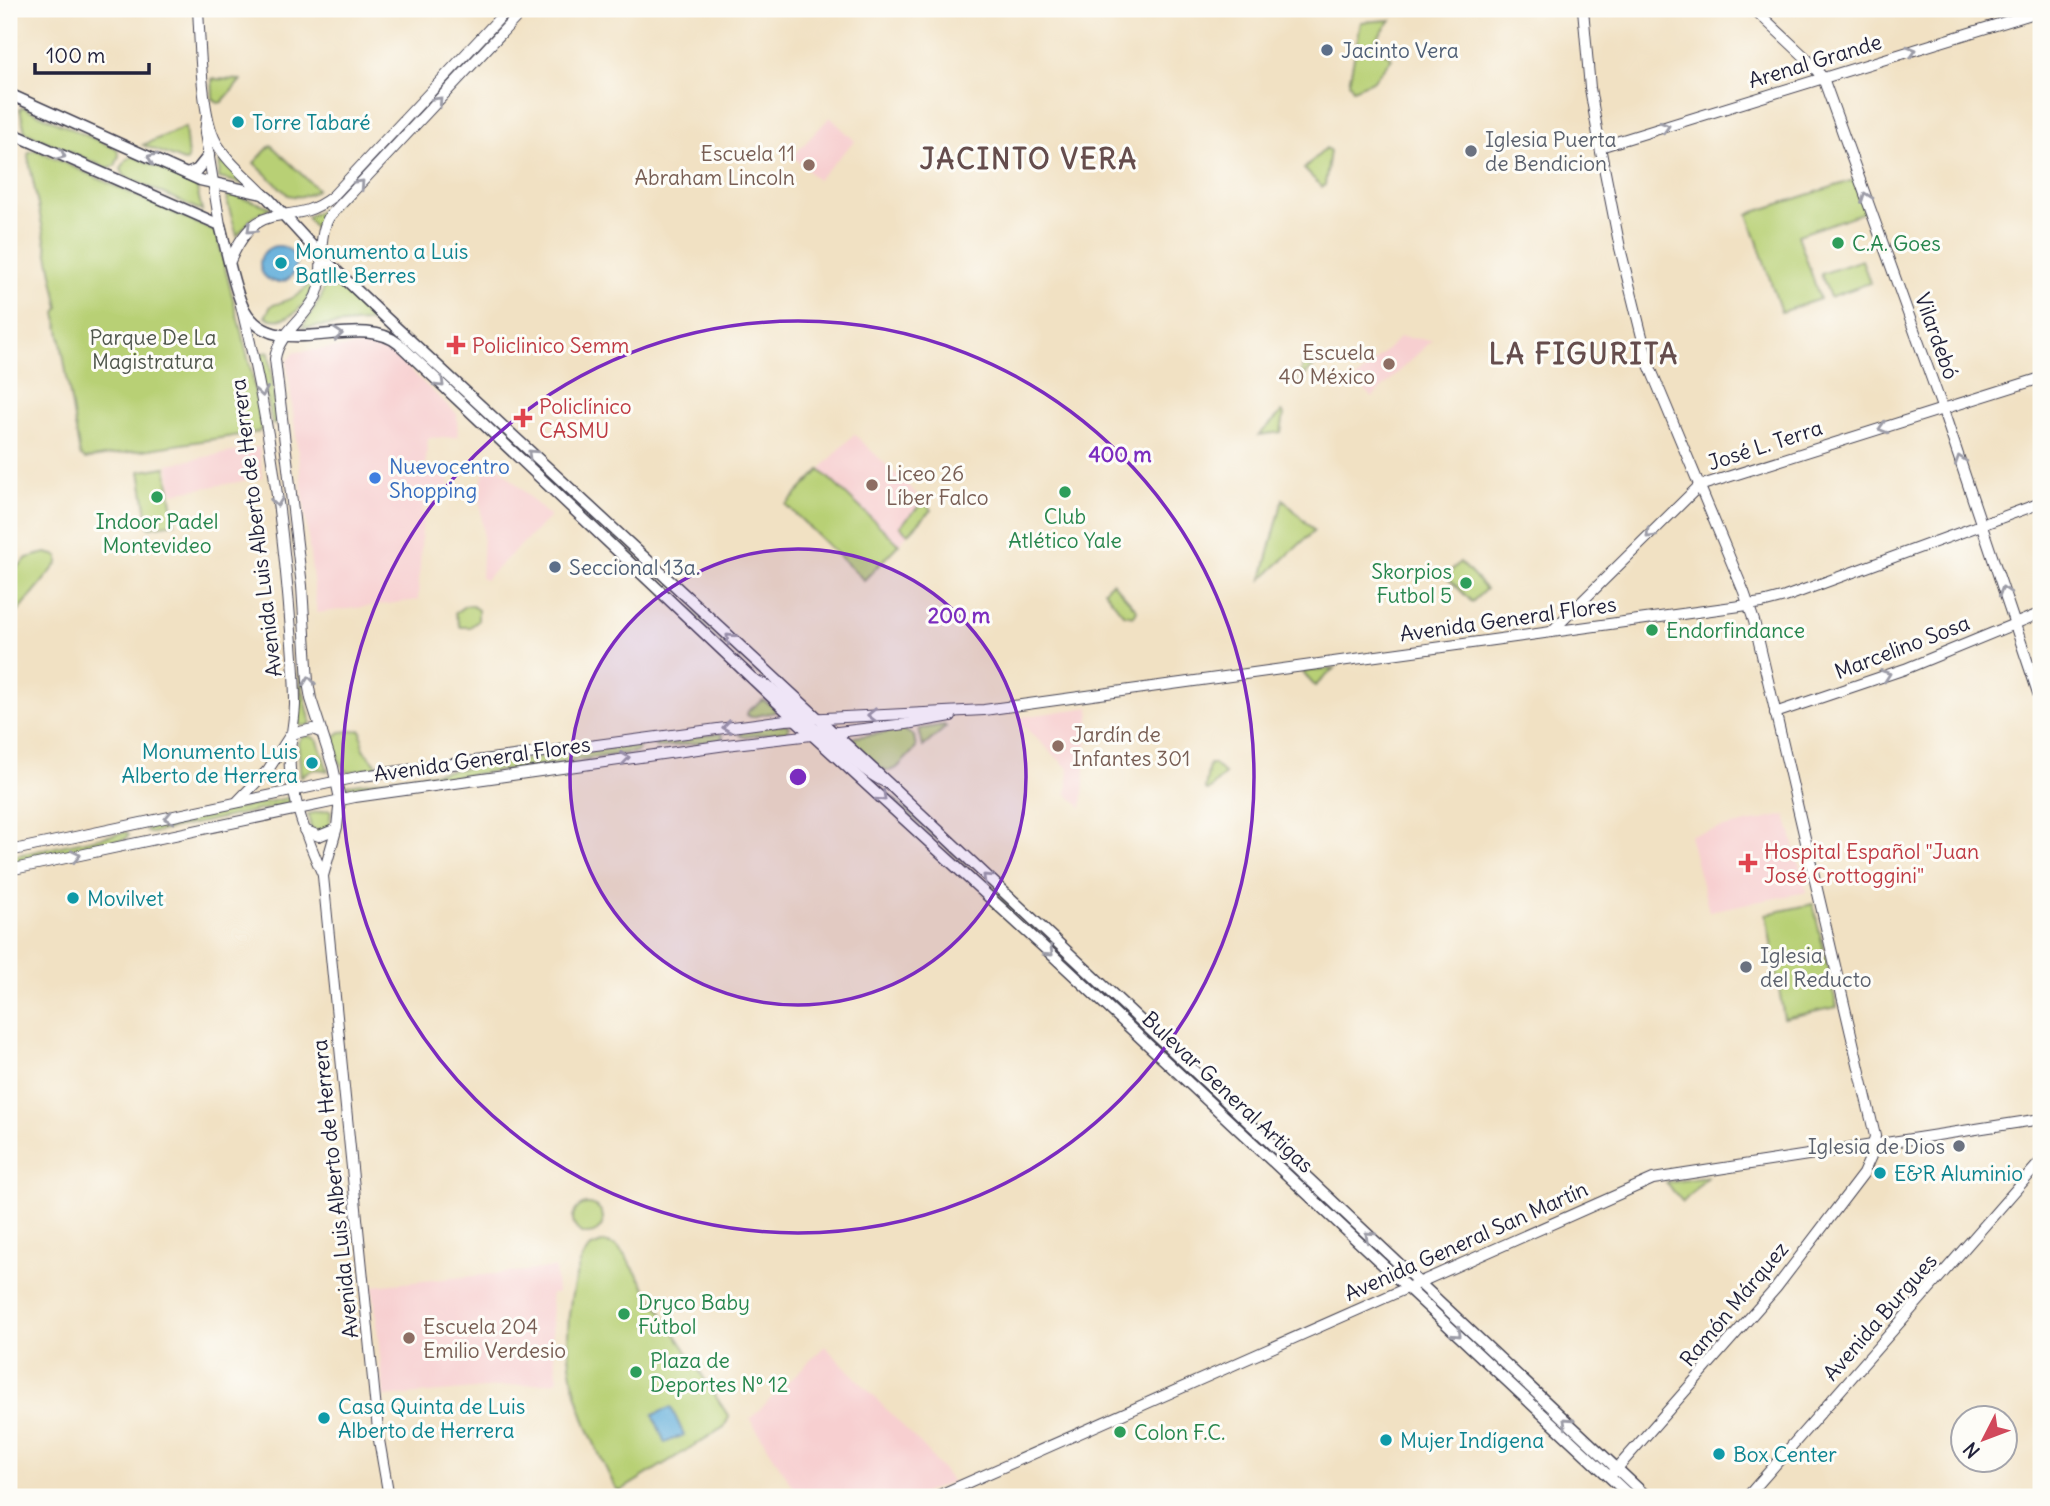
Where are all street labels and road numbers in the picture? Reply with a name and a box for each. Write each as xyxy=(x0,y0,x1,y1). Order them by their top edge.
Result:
street label: Arenal Grande xyxy=(1745,28,1885,94)
street label: Vilardebó xyxy=(1909,289,1965,383)
street label: Avenida Luis Alberto de Herrera xyxy=(224,377,288,679)
street label: José L. Terra xyxy=(1704,414,1826,476)
street label: Avenida General Flores xyxy=(1398,590,1618,648)
street label: Marcelino Sosa xyxy=(1831,609,1973,685)
street label: Avenida General Flores xyxy=(372,730,592,788)
street label: Bulevar General Artigas xyxy=(1137,1005,1319,1179)
street label: Avenida Luis Alberto de Herrera xyxy=(306,1038,364,1340)
street label: Avenida General San Martín xyxy=(1340,1175,1592,1307)
street label: Ramón Márquez xyxy=(1674,1236,1794,1372)
street label: Avenida Burgues xyxy=(1817,1248,1943,1386)

